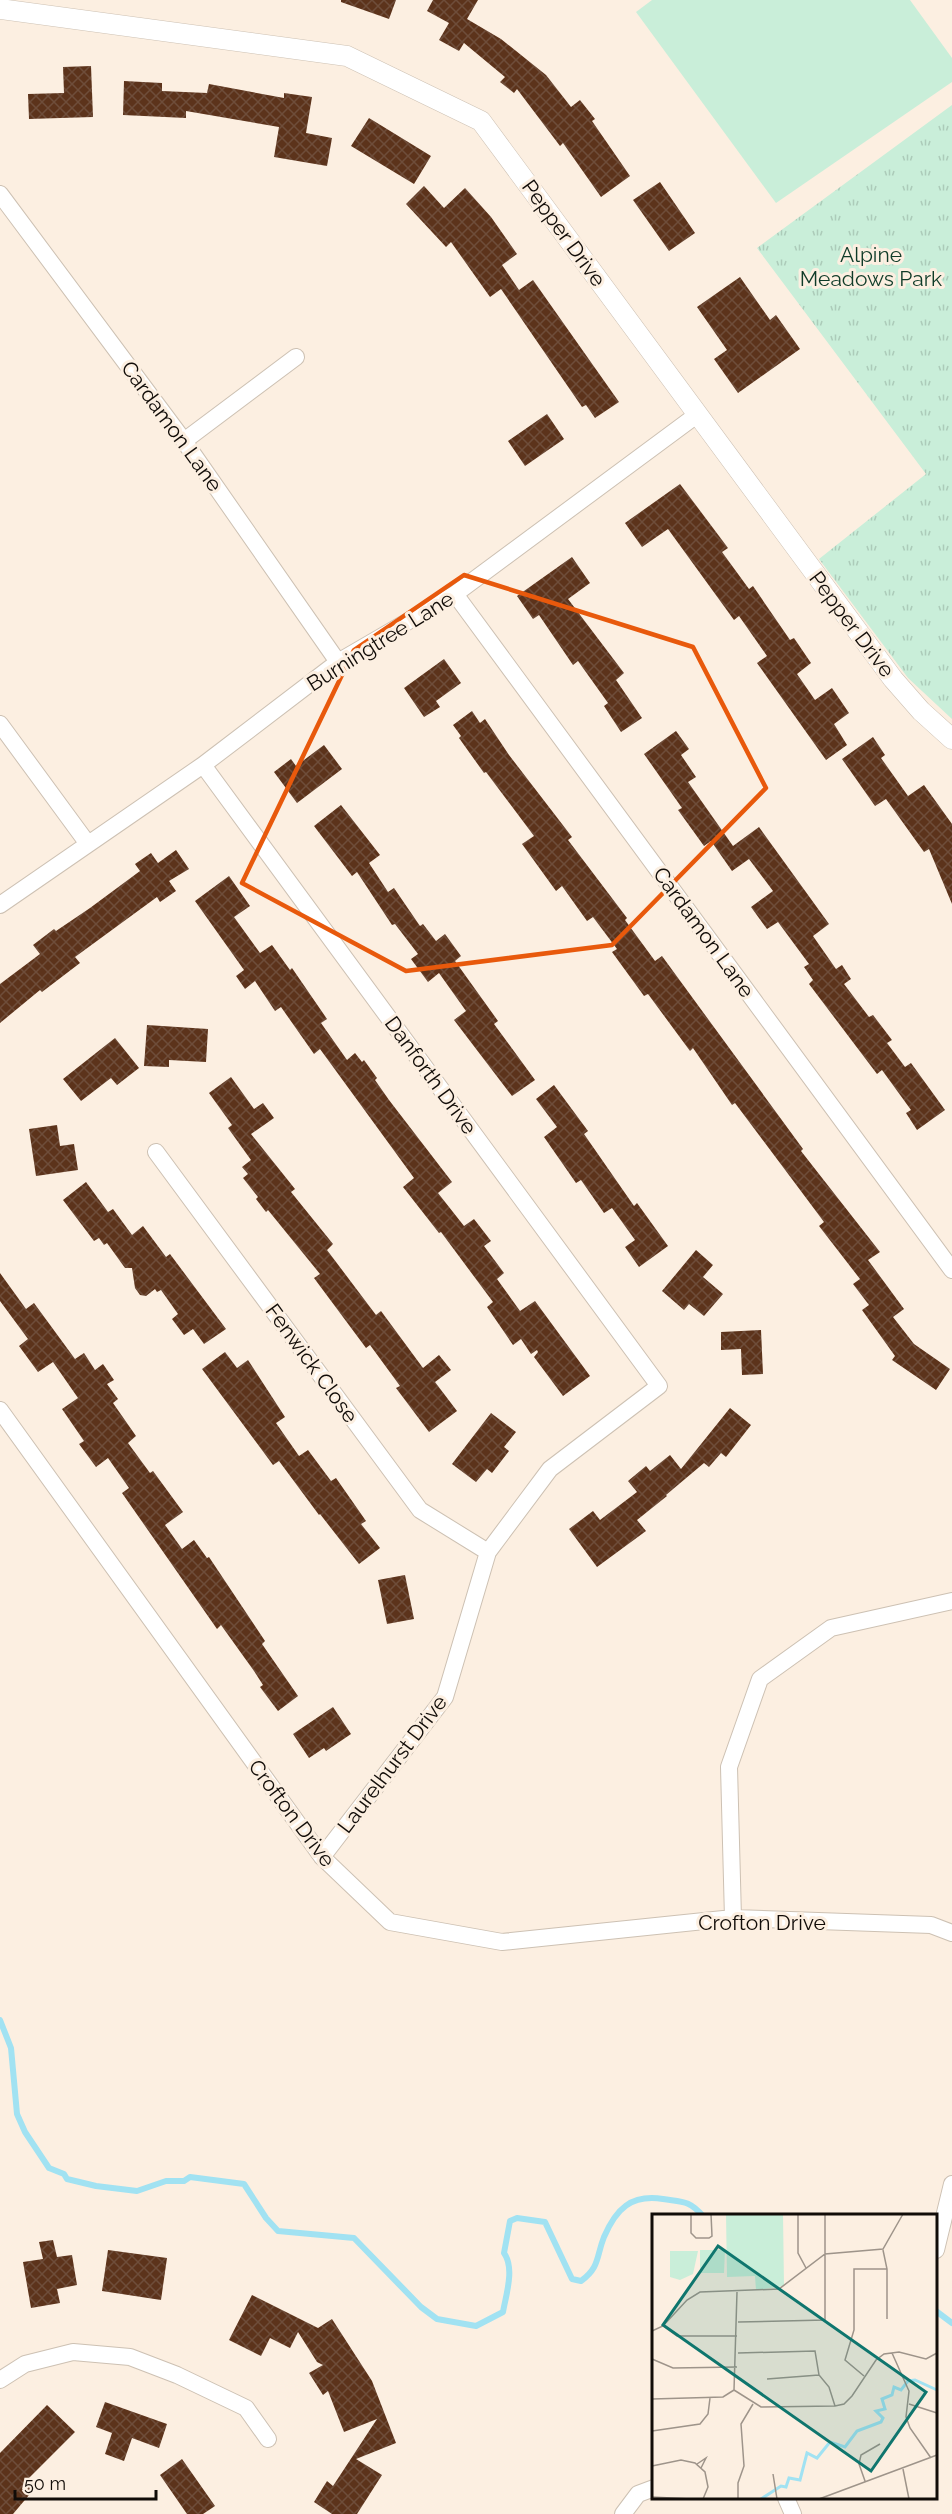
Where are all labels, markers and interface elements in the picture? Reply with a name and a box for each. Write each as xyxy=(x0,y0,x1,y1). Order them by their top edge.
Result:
street label: Pepper Drive xyxy=(517,175,611,291)
park label: Alpine Meadows Park xyxy=(800,242,942,291)
street label: Cardamon Lane xyxy=(116,356,228,496)
street label: Pepper Drive xyxy=(804,566,900,682)
street label: Burningtree Lane xyxy=(302,586,458,696)
street label: Cardamon Lane xyxy=(648,862,760,1002)
street label: Danforth Drive xyxy=(380,1011,482,1139)
street label: Fenwick Close xyxy=(261,1299,363,1427)
street label: Laurelhurst Drive xyxy=(332,1690,452,1838)
street label: Crofton Drive xyxy=(244,1754,340,1872)
street label: Crofton Drive xyxy=(698,1910,826,1935)
inset map xyxy=(652,2214,937,2499)
scale bar xyxy=(15,2463,156,2501)
text: 50 m xyxy=(24,2473,66,2494)

